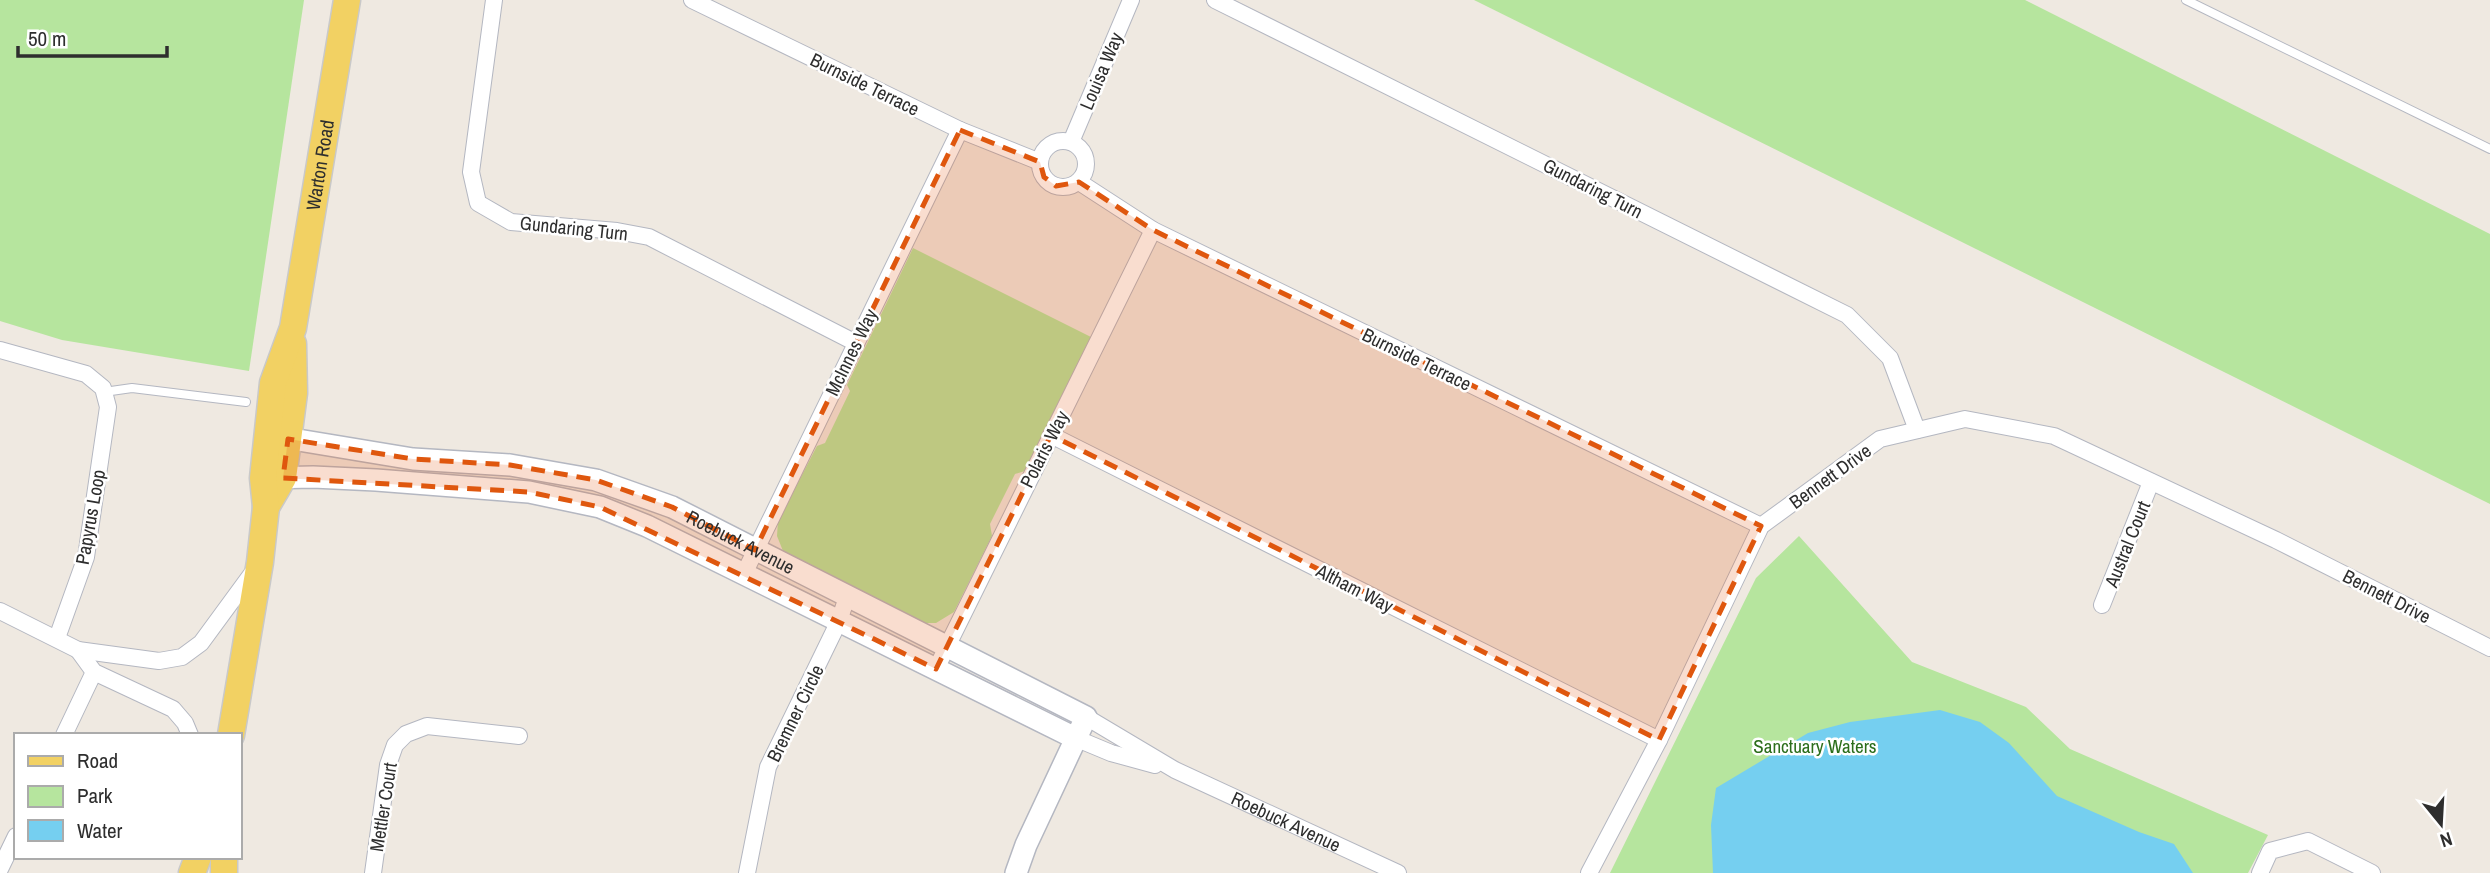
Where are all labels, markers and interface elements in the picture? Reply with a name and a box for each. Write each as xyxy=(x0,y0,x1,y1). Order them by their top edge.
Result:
scale bar xyxy=(18,14,166,58)
text: 50 m xyxy=(28,24,66,53)
street label: Louisa Way xyxy=(1073,28,1129,114)
street label: Burnside Terrace xyxy=(806,46,924,122)
street label: Warton Road xyxy=(300,118,340,212)
street label: Gundaring Turn xyxy=(1539,152,1647,224)
street label: Gundaring Turn xyxy=(519,209,629,247)
street label: McInnes Way xyxy=(819,304,883,400)
street label: Burnside Terrace xyxy=(1358,321,1476,397)
street label: Polaris Way xyxy=(1013,406,1075,492)
street label: Bennett Drive xyxy=(1784,437,1876,515)
street label: Papyrus Loop xyxy=(69,467,111,567)
street label: Austral Court xyxy=(2098,496,2156,592)
street label: Roebuck Avenue xyxy=(682,504,799,580)
street label: Altham Way xyxy=(1311,557,1398,619)
street label: Bennett Drive xyxy=(2339,563,2435,629)
street label: Bremner Circle xyxy=(760,660,830,766)
legend xyxy=(14,733,242,859)
park label: Sanctuary Waters xyxy=(1753,733,1877,759)
text: Road xyxy=(77,746,118,775)
street label: Mettler Court xyxy=(363,760,403,854)
text: Park xyxy=(77,781,113,810)
street label: Roebuck Avenue xyxy=(1227,785,1345,858)
north arrow xyxy=(2406,789,2476,859)
text: Water xyxy=(77,816,123,845)
text: N xyxy=(2437,826,2456,854)

